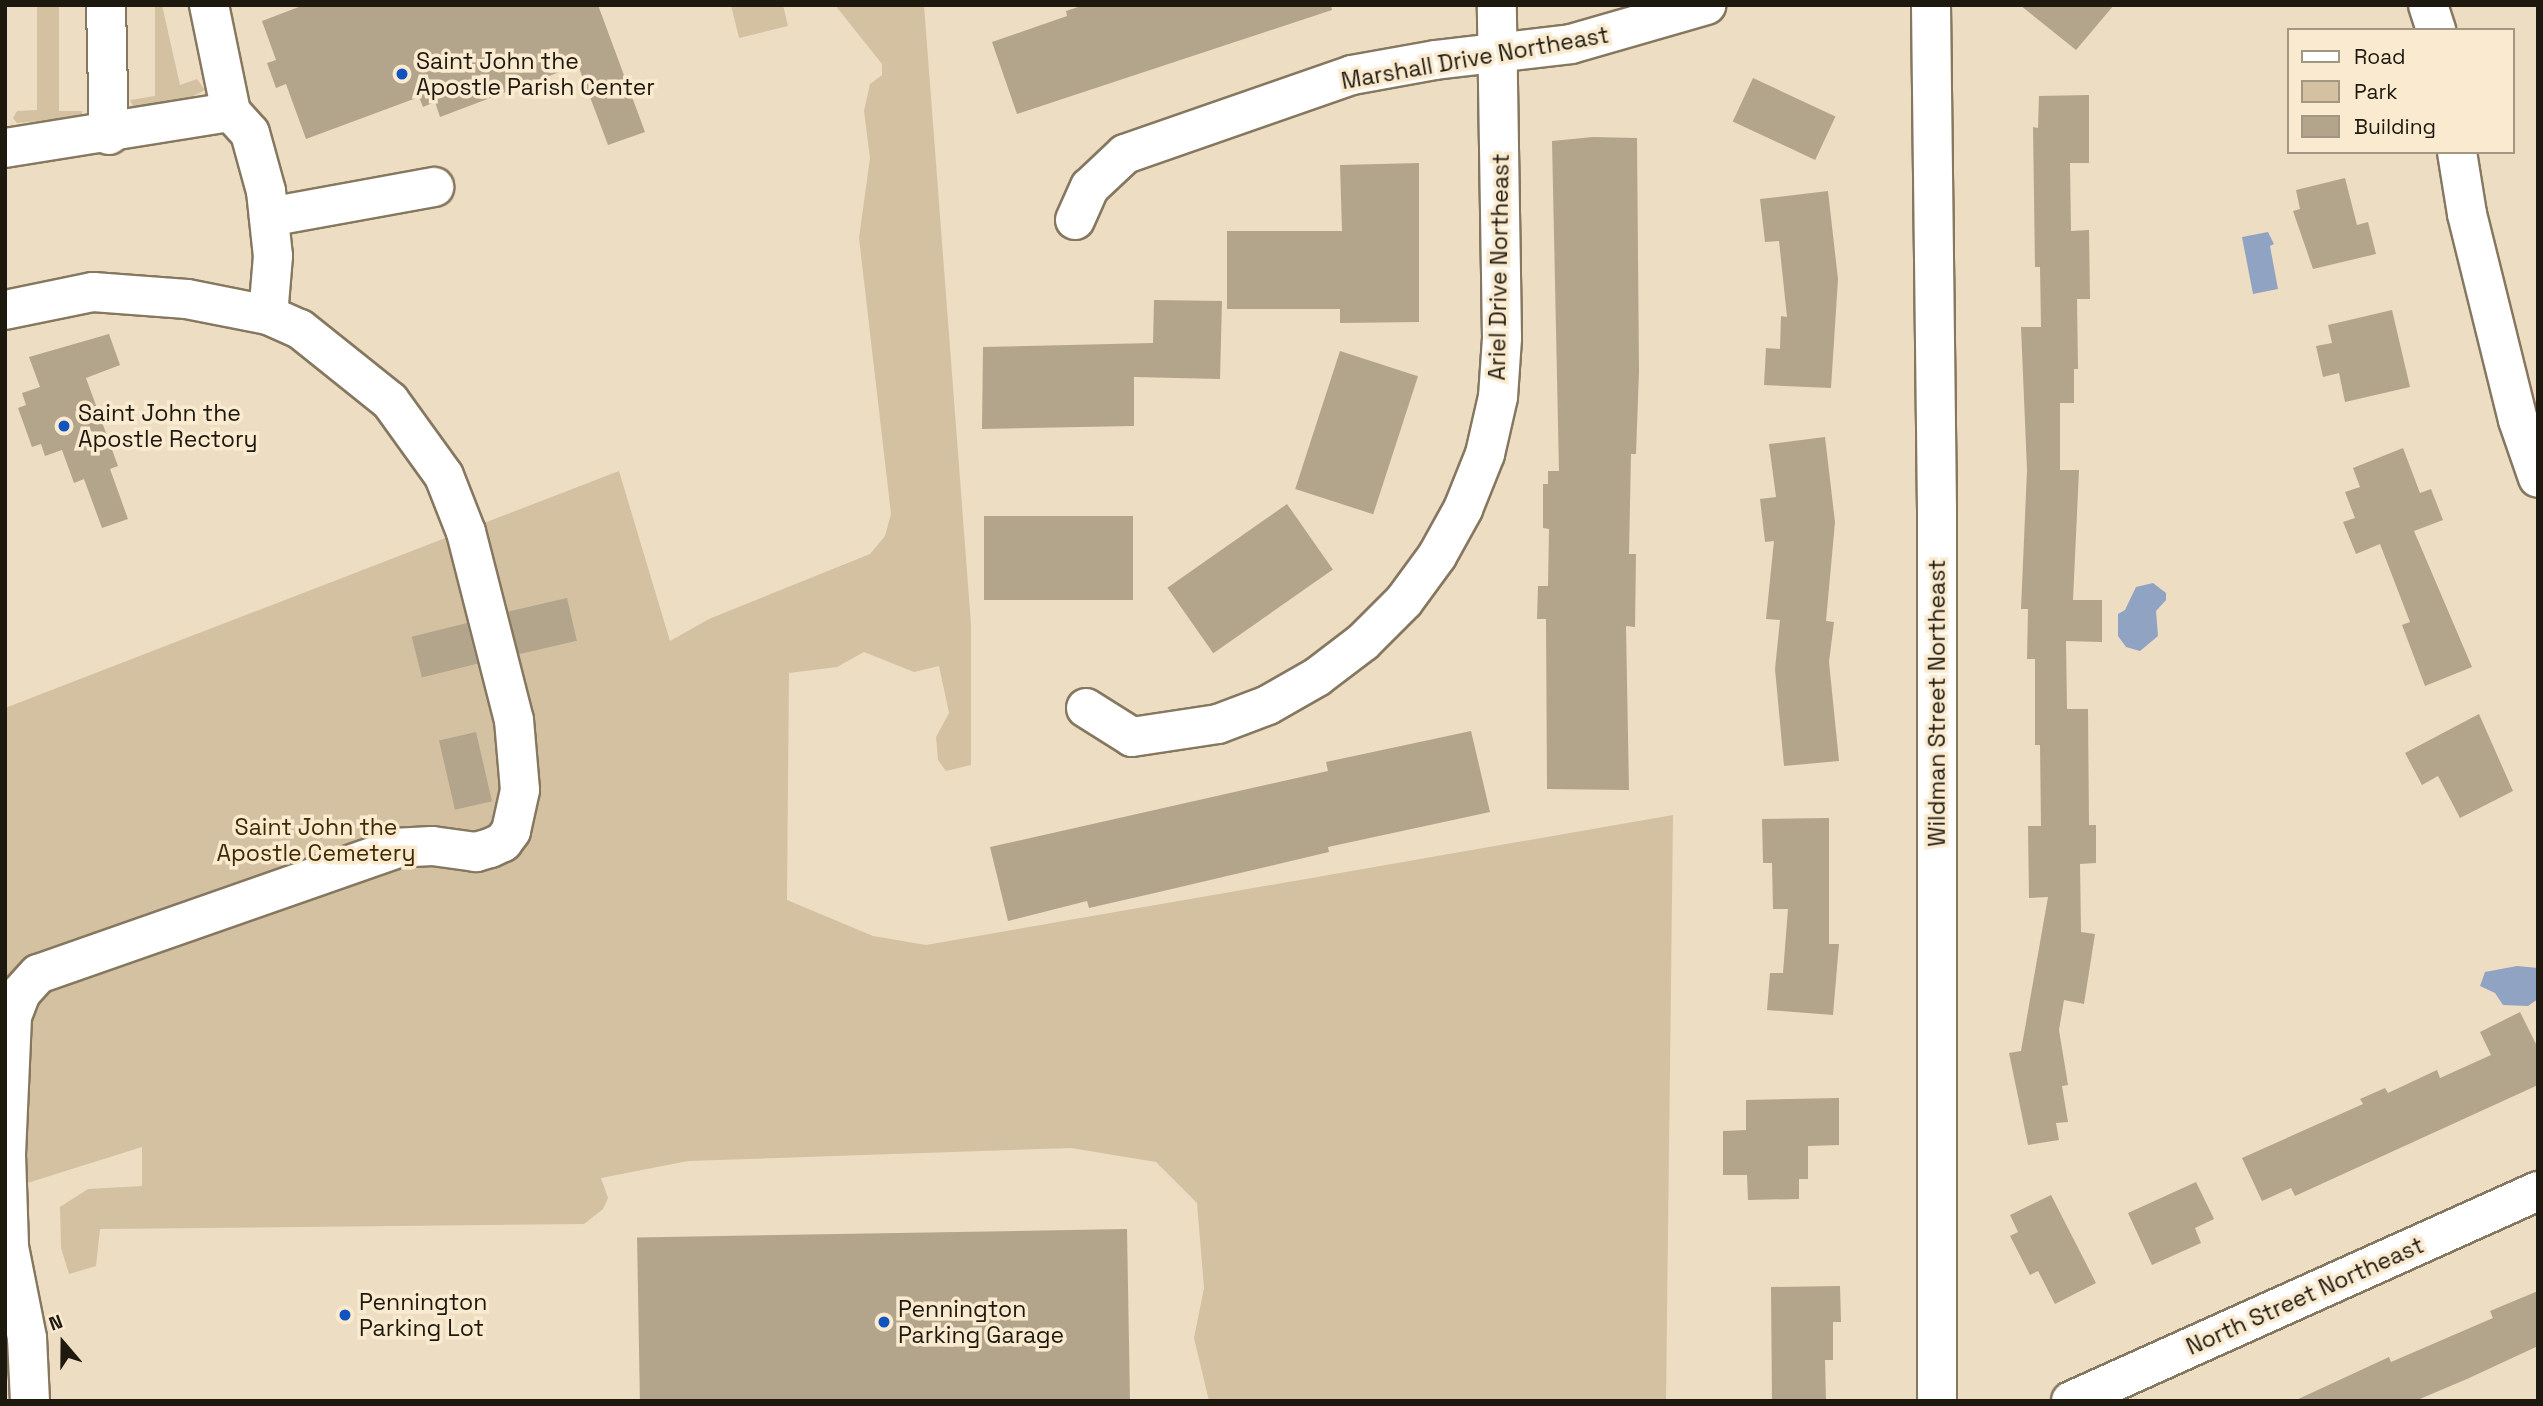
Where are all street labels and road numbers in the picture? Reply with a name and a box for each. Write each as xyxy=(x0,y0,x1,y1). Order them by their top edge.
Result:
street label: Marshall Drive Northeast xyxy=(1339,21,1611,95)
street label: Ariel Drive Northeast xyxy=(1483,153,1515,381)
street label: Wildman Street Northeast xyxy=(1923,559,1951,847)
street label: North Street Northeast xyxy=(2182,1231,2428,1361)

